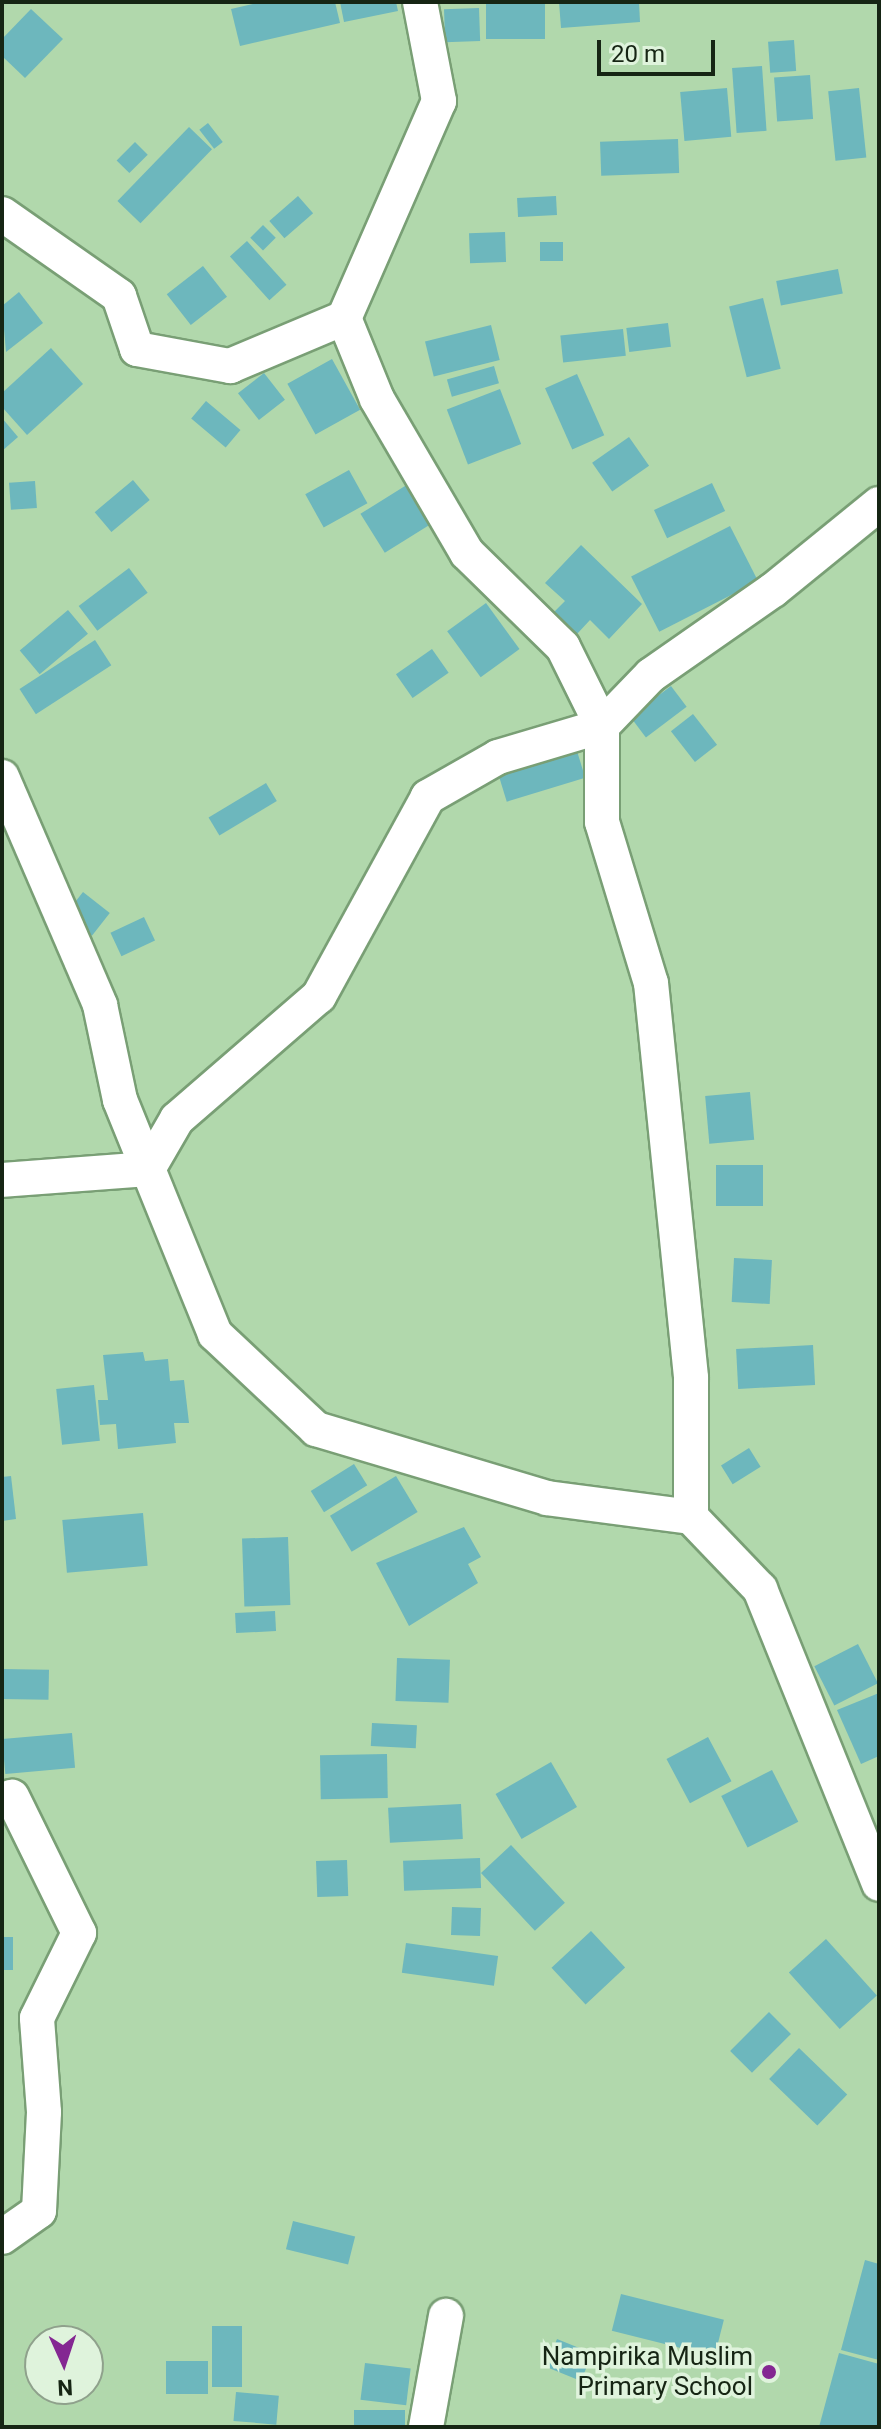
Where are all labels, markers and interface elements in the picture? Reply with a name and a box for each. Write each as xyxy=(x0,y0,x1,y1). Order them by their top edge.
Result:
scale bar xyxy=(601,24,719,74)
text: 20 m xyxy=(611,40,665,68)
north arrow xyxy=(24,2325,104,2405)
place label: Nampirika Muslim Primary School xyxy=(542,2341,753,2402)
marker: Nampirika Muslim Primary School xyxy=(760,2363,778,2381)
text: N xyxy=(57,2375,74,2400)

